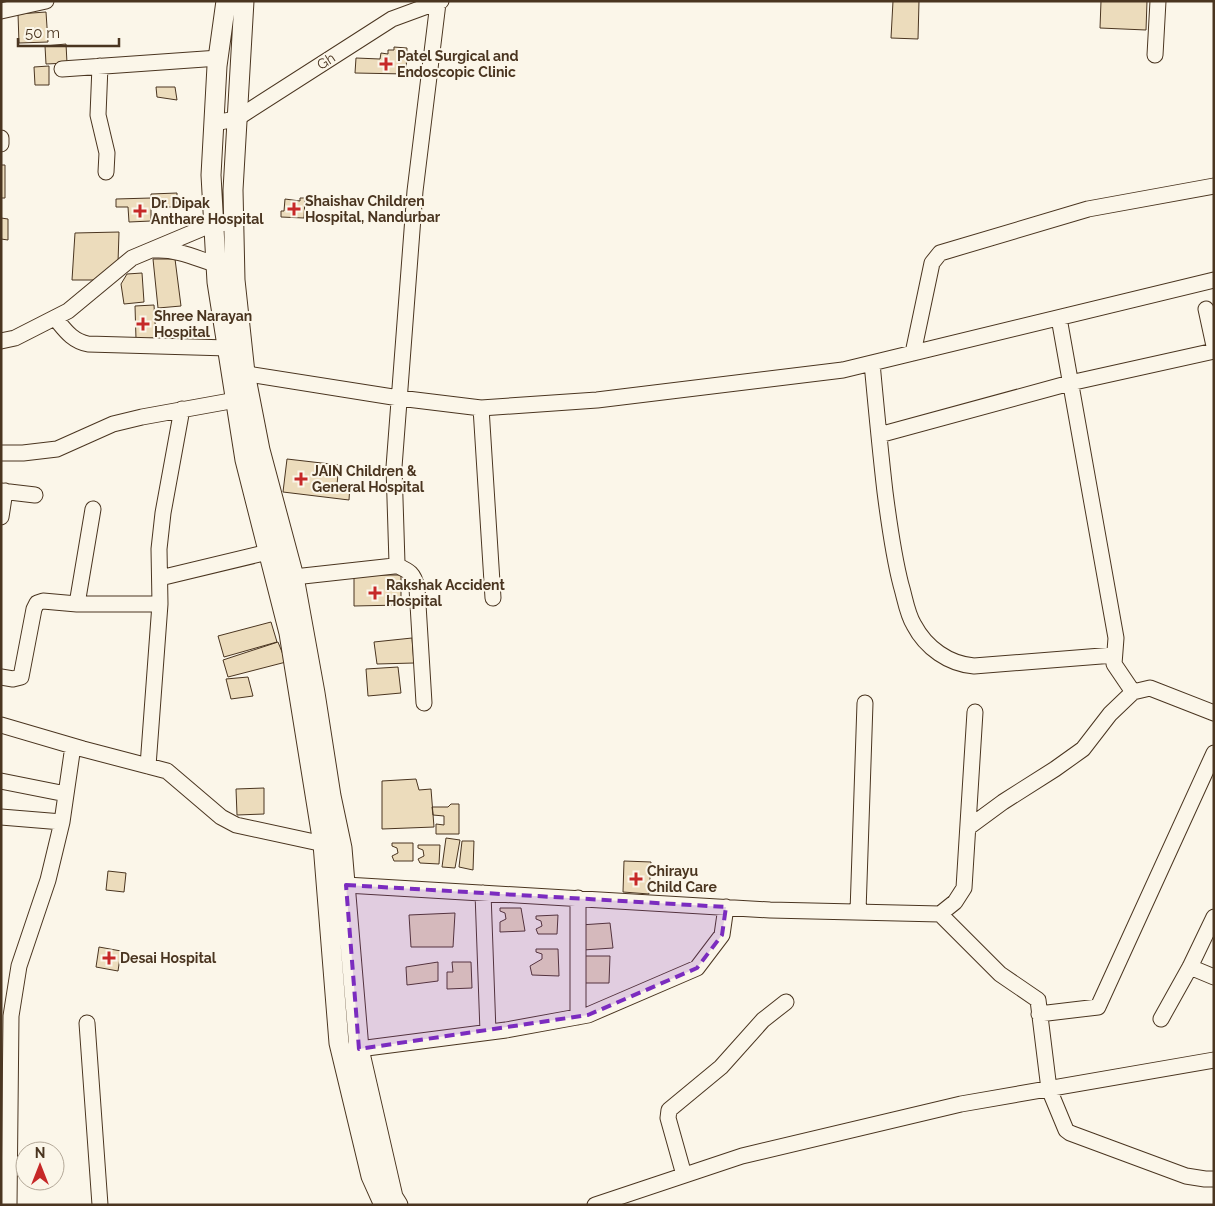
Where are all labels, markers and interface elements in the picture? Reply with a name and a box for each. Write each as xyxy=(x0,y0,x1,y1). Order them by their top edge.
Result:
scale bar xyxy=(18,15,119,47)
text: 50 m xyxy=(25,24,60,42)
place label: Patel Surgical and Endoscopic Clinic xyxy=(397,48,519,80)
street label: Gh xyxy=(314,49,338,73)
marker: Patel Surgical and Endoscopic Clinic xyxy=(379,57,393,71)
place label: Shaishav Children Hospital, Nandurbar xyxy=(305,193,441,225)
place label: Dr. Dipak Anthare Hospital xyxy=(151,195,264,227)
marker: Shaishav Children Hospital, Nandurbar xyxy=(287,202,301,216)
marker: Dr. Dipak Anthare Hospital xyxy=(133,204,147,218)
place label: Shree Narayan Hospital xyxy=(154,308,252,340)
marker: Shree Narayan Hospital xyxy=(136,317,150,331)
place label: JAIN Children & General Hospital xyxy=(312,463,425,495)
marker: JAIN Children & General Hospital xyxy=(294,472,308,486)
place label: Rakshak Accident Hospital xyxy=(386,577,505,609)
marker: Rakshak Accident Hospital xyxy=(368,586,382,600)
place label: Chirayu Child Care xyxy=(647,863,717,895)
marker: Chirayu Child Care xyxy=(629,872,643,886)
place label: Desai Hospital xyxy=(120,950,217,966)
marker: Desai Hospital xyxy=(102,951,116,965)
north arrow xyxy=(15,1141,65,1191)
text: N xyxy=(35,1145,45,1161)

